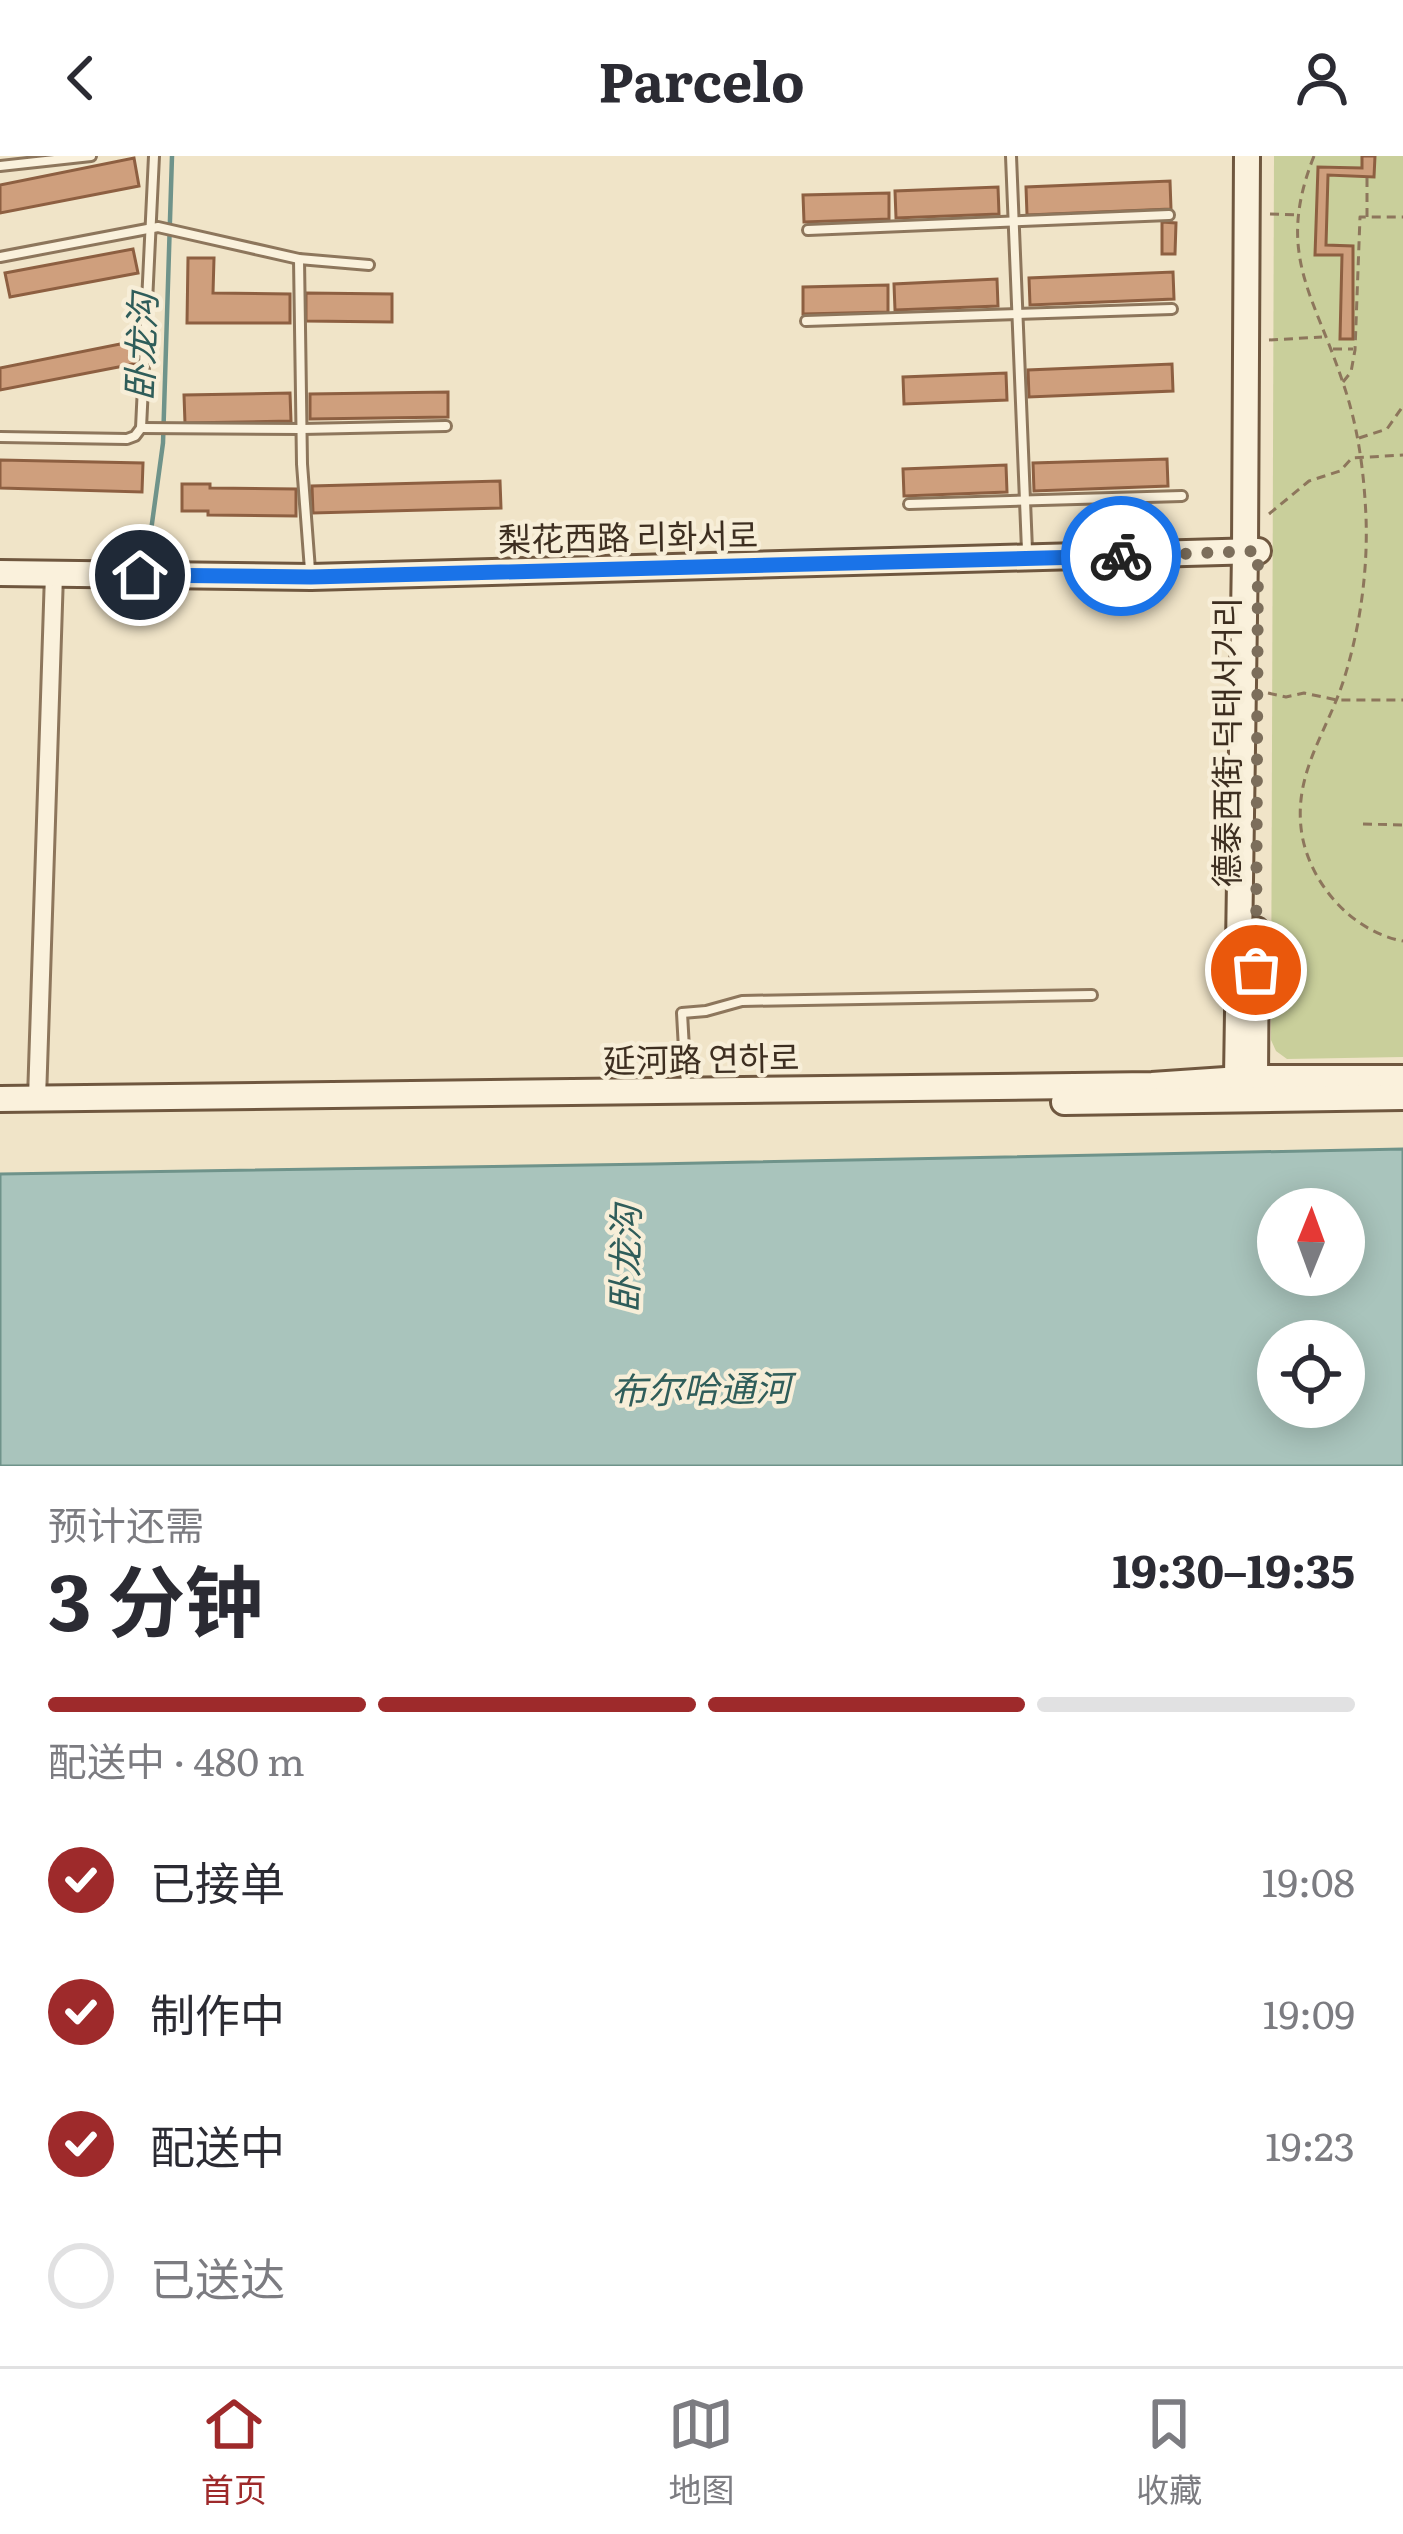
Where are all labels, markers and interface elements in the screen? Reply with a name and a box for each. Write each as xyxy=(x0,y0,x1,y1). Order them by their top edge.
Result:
text: Parcelo xyxy=(598,38,805,119)
icon: back xyxy=(48,45,114,111)
icon: person xyxy=(1289,45,1355,111)
water label: 卧龙沟 xyxy=(111,288,168,402)
courier xyxy=(1061,496,1181,616)
street label: 梨花西路 리화서로 xyxy=(498,508,758,562)
icon: bike xyxy=(1088,523,1154,589)
pin xyxy=(89,524,191,626)
icon: home xyxy=(107,542,173,608)
street label: 德泰西街 덕태서거리 xyxy=(1200,597,1249,887)
pin xyxy=(1205,919,1307,1021)
icon: bag xyxy=(1223,937,1289,1003)
street label: 延河路 연하로 xyxy=(602,1031,800,1083)
north arrow xyxy=(1257,1188,1365,1296)
map controls xyxy=(1257,1188,1365,1428)
water label: 卧龙沟 xyxy=(596,1201,651,1313)
button: locate xyxy=(1257,1320,1365,1428)
water label: 布尔哈通河 xyxy=(611,1359,797,1415)
text: 预计还需 xyxy=(48,1494,204,1552)
text: 19:30–19:35 xyxy=(1112,1535,1355,1602)
text: 3 分钟 xyxy=(48,1539,263,1655)
text: 配送中 · 480 m xyxy=(48,1730,305,1788)
icon: check xyxy=(48,1847,114,1913)
text: 已接单 xyxy=(150,1847,285,1914)
text: 19:08 xyxy=(1262,1851,1355,1909)
icon: check xyxy=(48,1979,114,2045)
text: 制作中 xyxy=(150,1979,285,2046)
text: 19:09 xyxy=(1263,1983,1355,2041)
icon: check xyxy=(48,2111,114,2177)
text: 配送中 xyxy=(150,2111,285,2178)
text: 19:23 xyxy=(1265,2115,1355,2173)
text: 已送达 xyxy=(150,2243,285,2310)
tab: 首页 xyxy=(201,2391,267,2512)
tab: 地图 xyxy=(668,2391,734,2512)
tab: 收藏 xyxy=(1136,2391,1202,2512)

